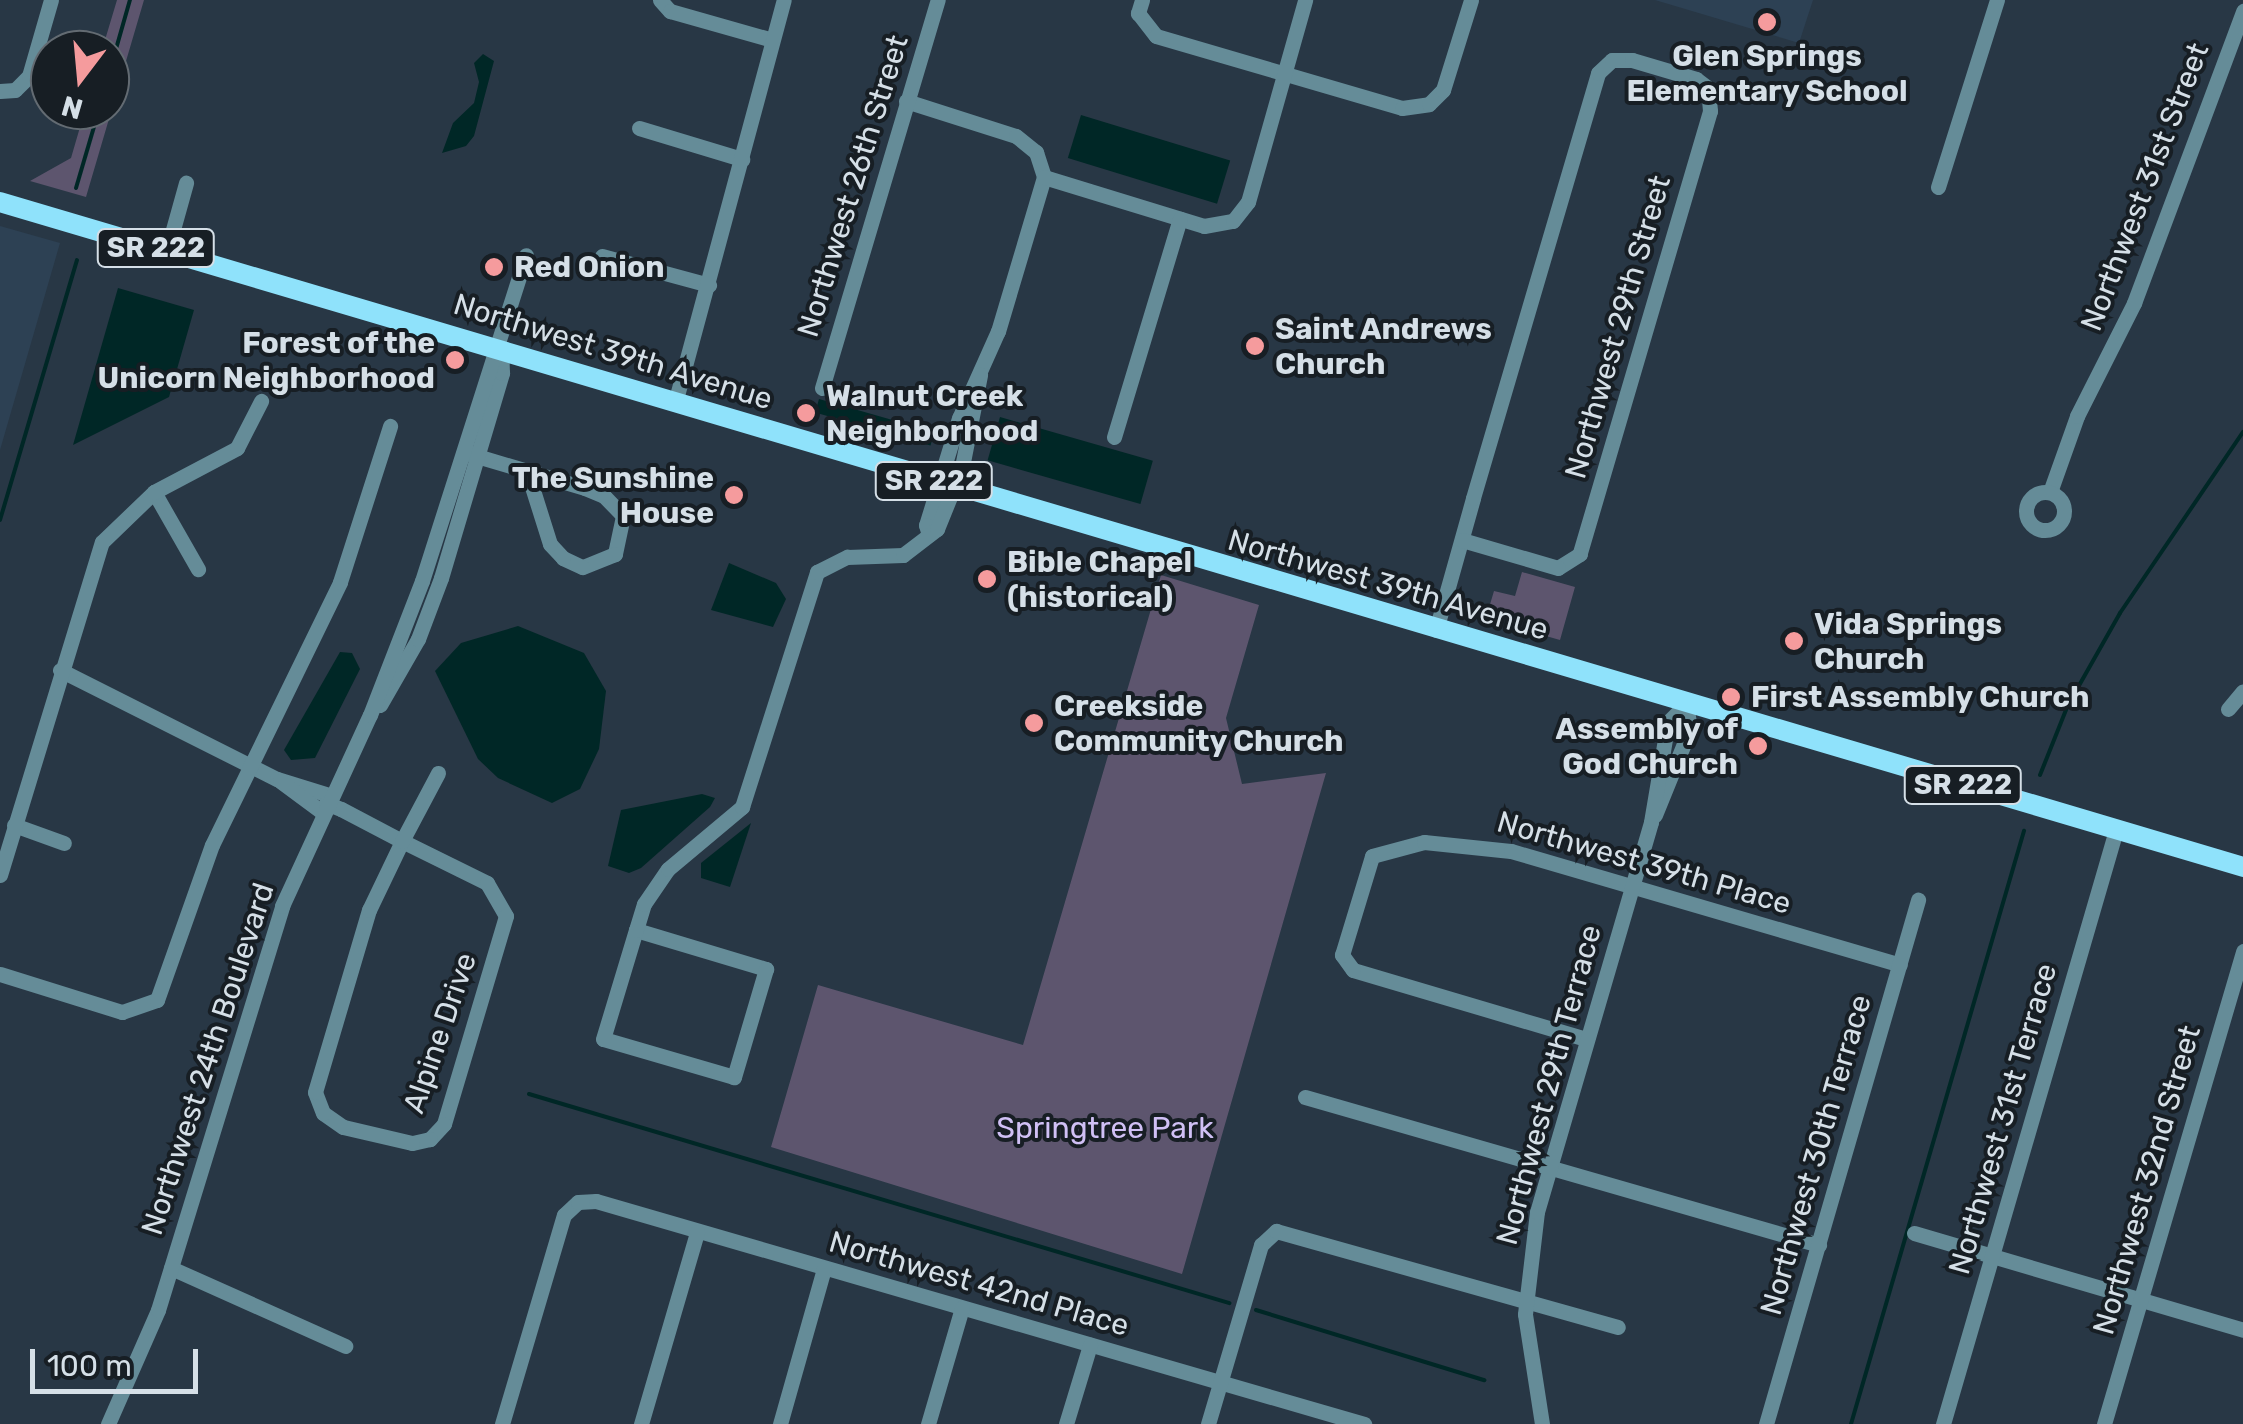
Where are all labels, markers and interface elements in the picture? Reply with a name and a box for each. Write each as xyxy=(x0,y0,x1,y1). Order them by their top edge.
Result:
marker: Glen Springs Elementary School xyxy=(1756,11,1778,33)
north arrow xyxy=(30,30,130,130)
street label: Northwest 26th Street xyxy=(790,31,916,341)
place label: Glen Springs Elementary School xyxy=(1626,38,1908,108)
street label: Northwest 31st Street xyxy=(2073,38,2217,336)
text: N xyxy=(58,89,86,126)
street label: Northwest 29th Street xyxy=(1557,171,1679,483)
road number: SR 222 xyxy=(96,225,216,271)
place label: Red Onion xyxy=(514,249,665,285)
marker: Red Onion xyxy=(483,256,505,278)
street label: Northwest 39th Avenue xyxy=(449,286,777,418)
place label: Saint Andrews Church xyxy=(1275,311,1493,382)
place label: Forest of the Unicorn Neighborhood xyxy=(98,325,435,396)
marker: Saint Andrews Church xyxy=(1244,335,1266,357)
marker: Forest of the Unicorn Neighborhood xyxy=(444,349,466,371)
place label: Walnut Creek Neighborhood xyxy=(826,378,1038,448)
marker: Walnut Creek Neighborhood xyxy=(795,402,817,424)
road number: SR 222 xyxy=(874,458,994,504)
place label: The Sunshine House xyxy=(512,460,714,530)
marker: The Sunshine House xyxy=(723,484,745,506)
street label: Northwest 39th Avenue xyxy=(1223,522,1553,648)
place label: Bible Chapel (historical) xyxy=(1007,544,1192,614)
marker: Bible Chapel (historical) xyxy=(976,568,998,590)
place label: Vida Springs Church xyxy=(1814,606,2002,676)
marker: Vida Springs Church xyxy=(1783,630,1805,652)
place label: First Assembly Church xyxy=(1751,679,2091,715)
marker: First Assembly Church xyxy=(1720,686,1742,708)
place label: Creekside Community Church xyxy=(1054,688,1344,758)
place label: Assembly of God Church xyxy=(1555,711,1738,782)
marker: Creekside Community Church xyxy=(1023,712,1045,734)
marker: Assembly of God Church xyxy=(1747,735,1769,757)
road number: SR 222 xyxy=(1903,762,2023,808)
street label: Northwest 39th Place xyxy=(1493,804,1795,922)
street label: Northwest 24th Boulevard xyxy=(134,879,282,1239)
street label: Northwest 29th Terrace xyxy=(1489,921,1609,1249)
street label: Alpine Drive xyxy=(396,948,484,1118)
street label: Northwest 31st Terrace xyxy=(1941,959,2065,1279)
street label: Northwest 30th Terrace xyxy=(1753,990,1879,1320)
street label: Northwest 32nd Street xyxy=(2086,1021,2208,1339)
park label: Springtree Park xyxy=(996,1110,1214,1146)
street label: Northwest 42nd Place xyxy=(825,1224,1133,1344)
scale bar xyxy=(35,1329,202,1391)
text: 100 m xyxy=(47,1348,132,1384)

